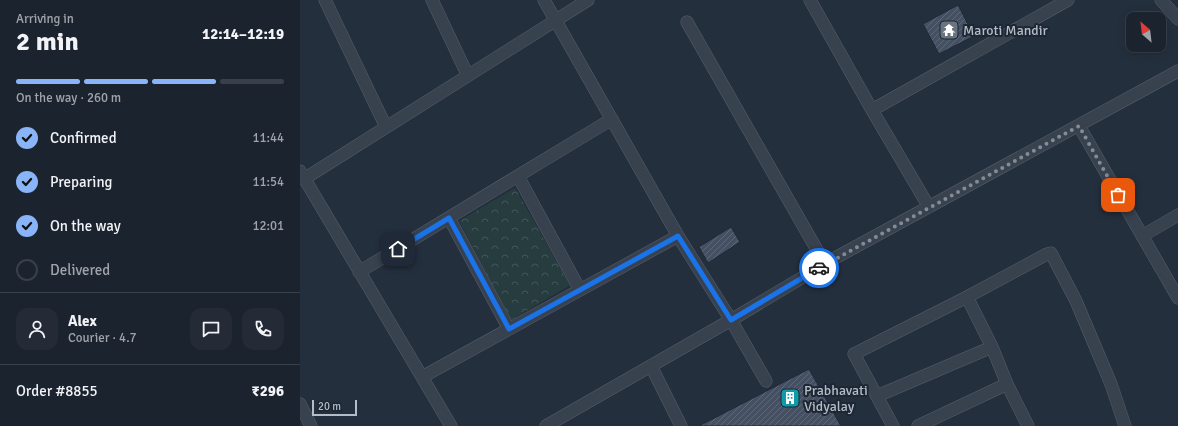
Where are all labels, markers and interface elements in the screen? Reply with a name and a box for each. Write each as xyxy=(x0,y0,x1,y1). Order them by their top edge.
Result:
text: Arriving in xyxy=(16,11,74,27)
north arrow xyxy=(1126,12,1166,52)
map controls xyxy=(1126,12,1166,52)
temple icon: Maroti Mandir xyxy=(938,19,960,41)
place label: Maroti Mandir xyxy=(963,22,1049,39)
text: 12:14–12:19 xyxy=(202,25,284,43)
text: 2 min xyxy=(16,26,79,58)
text: On the way · 260 m xyxy=(16,90,121,106)
icon: check xyxy=(16,127,38,149)
text: Confirmed xyxy=(50,129,117,147)
text: 11:44 xyxy=(252,130,284,146)
icon: check xyxy=(16,171,38,193)
text: Preparing xyxy=(50,173,113,191)
text: 11:54 xyxy=(252,174,284,190)
pin xyxy=(1101,178,1135,212)
icon: bag xyxy=(1107,184,1129,206)
icon: check xyxy=(16,215,38,237)
text: On the way xyxy=(50,217,121,235)
text: 12:01 xyxy=(252,218,284,234)
pin xyxy=(381,232,415,266)
icon: home xyxy=(387,238,409,260)
courier xyxy=(799,248,839,288)
icon: car xyxy=(808,257,830,279)
text: Delivered xyxy=(50,261,110,279)
button: person xyxy=(16,308,58,350)
button: chat xyxy=(190,308,232,350)
button: phone xyxy=(242,308,284,350)
text: Alex xyxy=(68,312,97,330)
text: Courier · 4.7 xyxy=(68,330,137,346)
text: Order #8855 xyxy=(16,382,98,400)
text: ₹296 xyxy=(252,382,284,400)
place label: Prabhavati Vidyalay xyxy=(804,382,868,415)
building icon: Prabhavati Vidyalay xyxy=(779,387,801,409)
scale bar xyxy=(312,398,357,417)
text: 20 m xyxy=(318,400,341,413)

